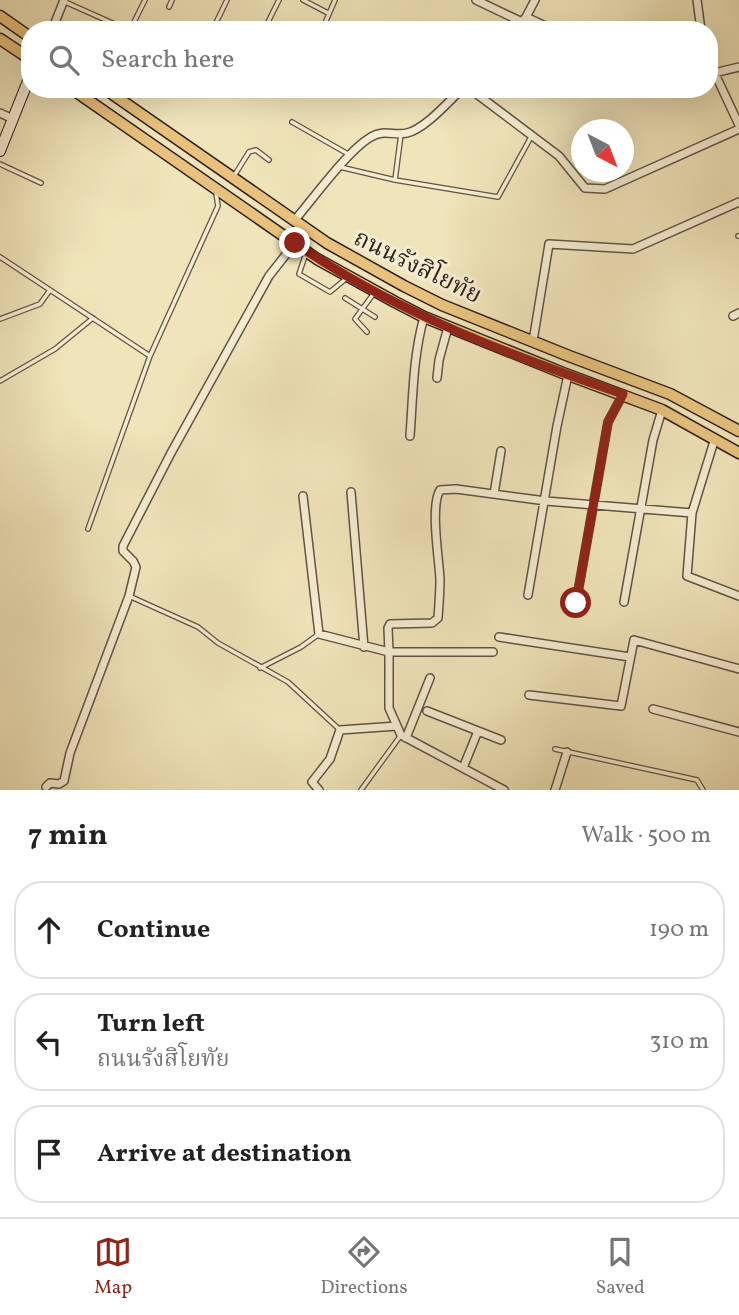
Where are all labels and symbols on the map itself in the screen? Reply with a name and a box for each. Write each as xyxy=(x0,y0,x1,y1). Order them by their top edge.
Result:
north arrow xyxy=(571,119,634,182)
street label: ถนนรังสิโยทัย xyxy=(348,220,488,313)
route end xyxy=(279,227,310,258)
route start xyxy=(560,587,591,618)

